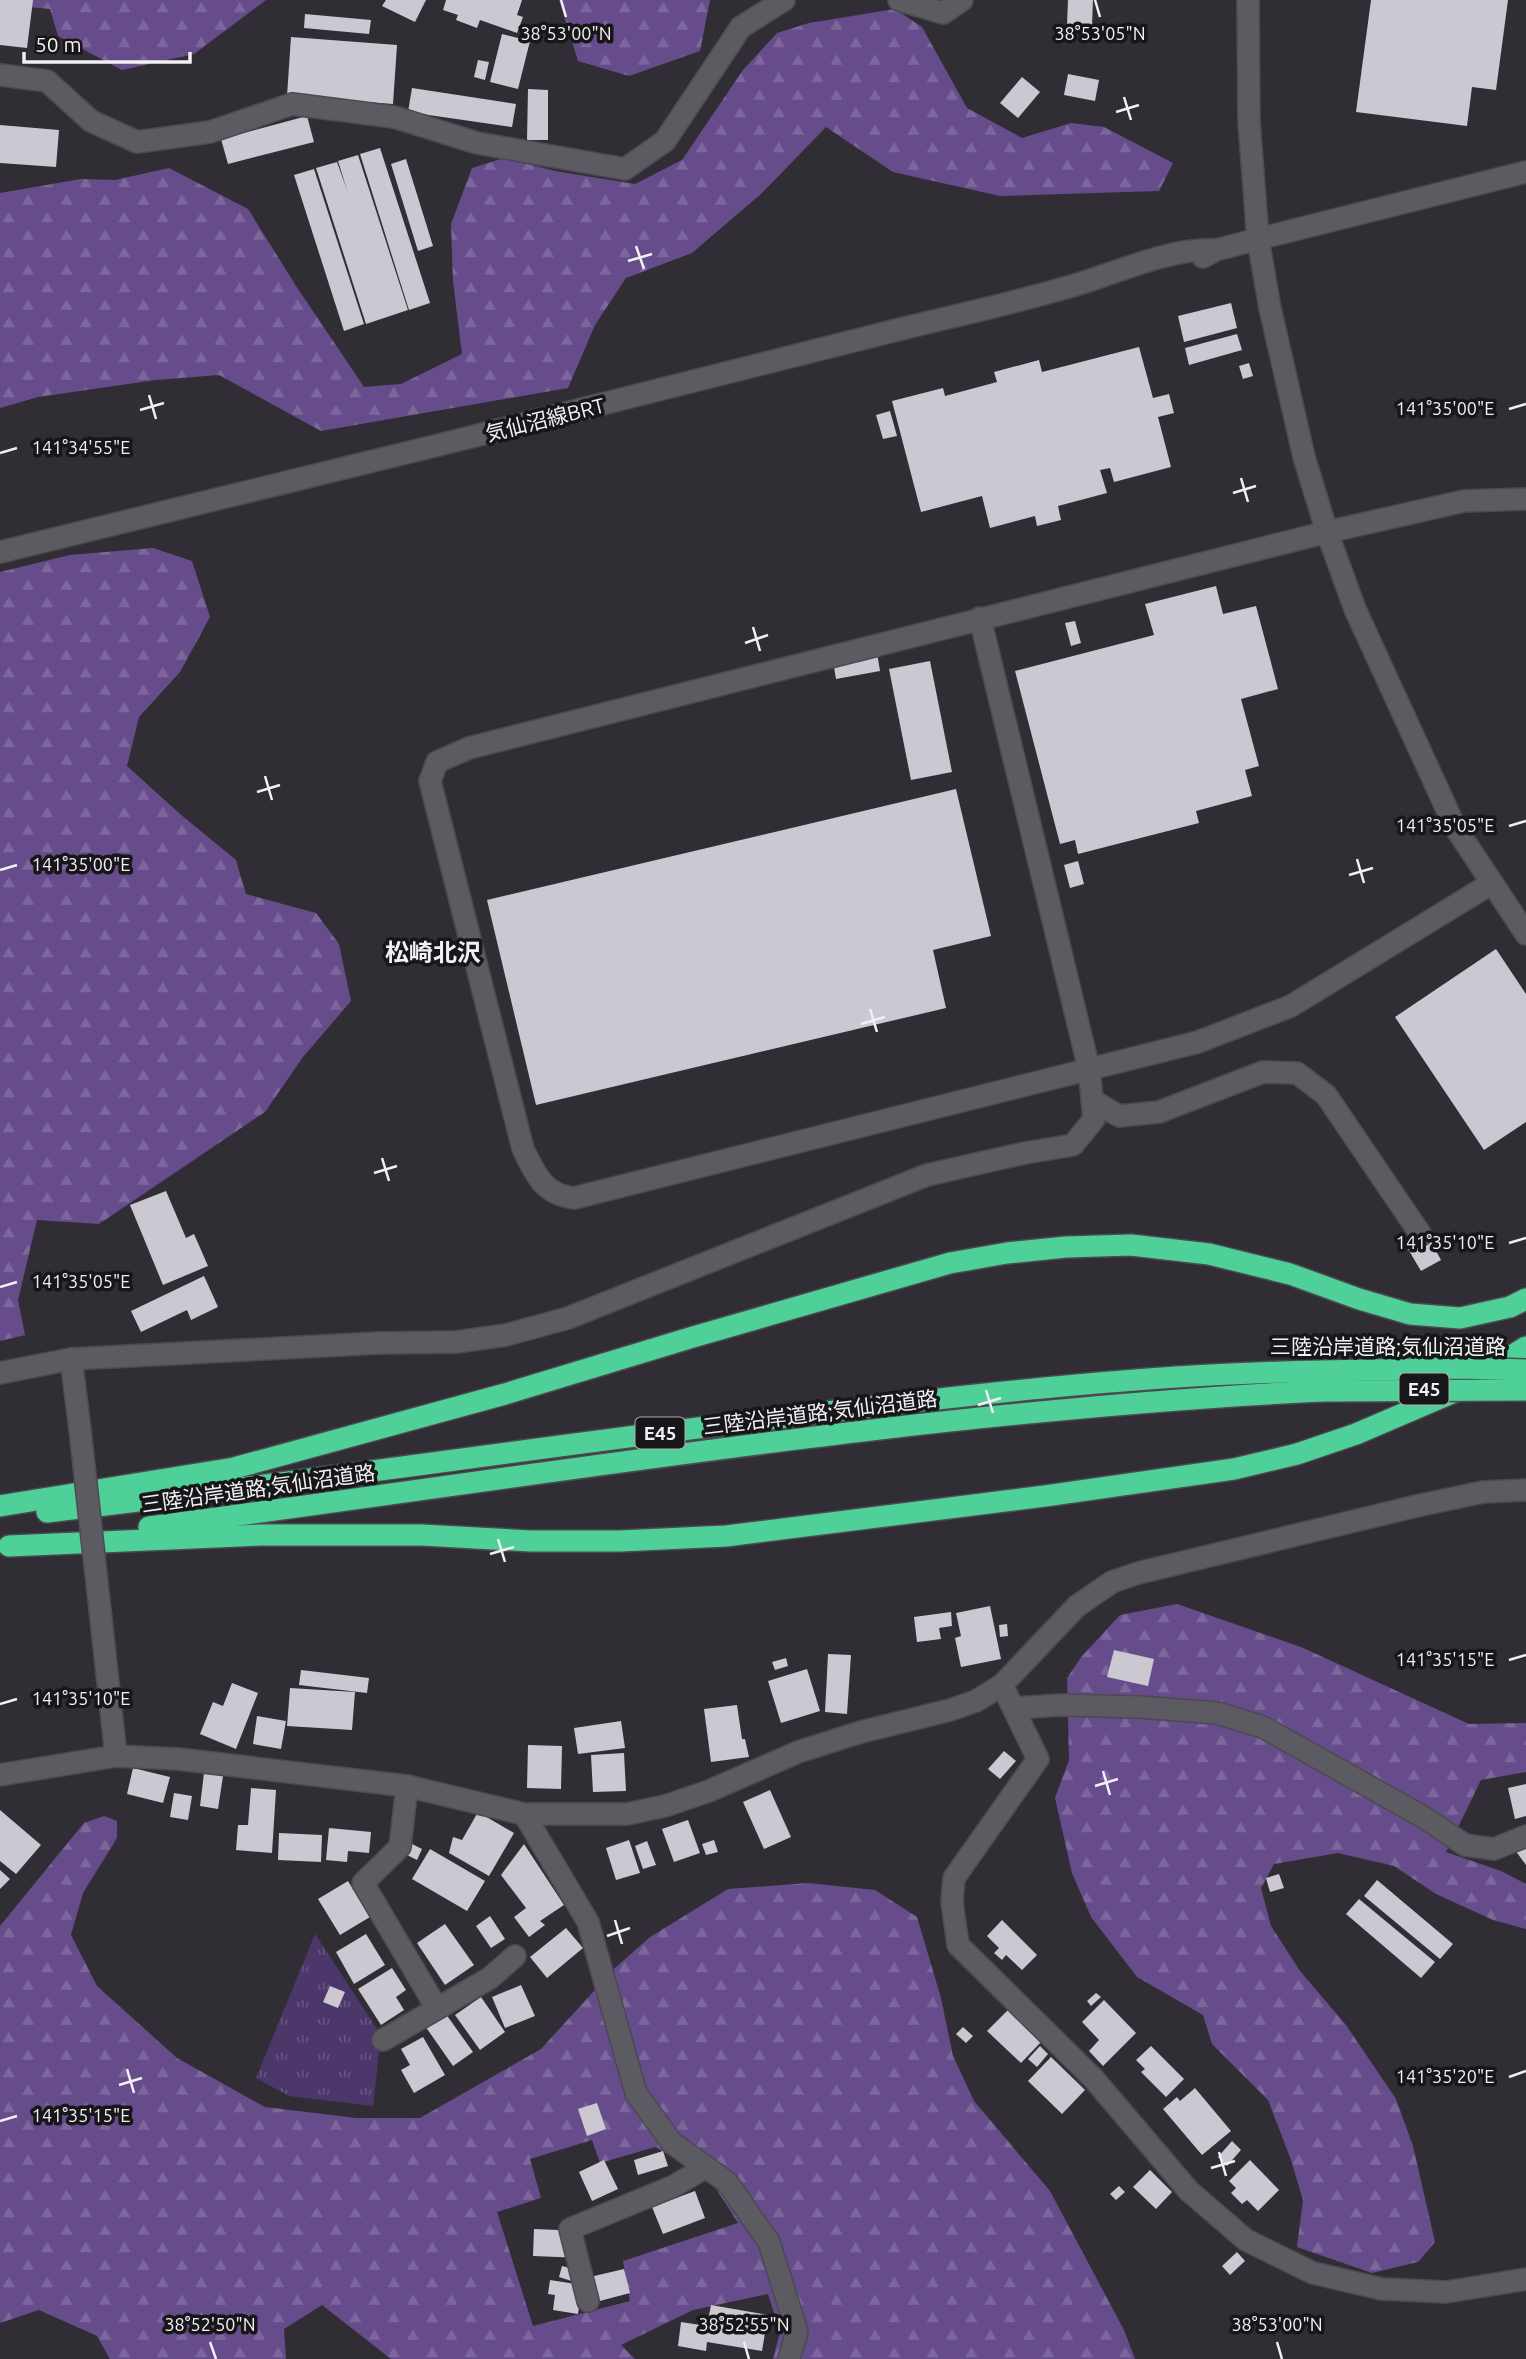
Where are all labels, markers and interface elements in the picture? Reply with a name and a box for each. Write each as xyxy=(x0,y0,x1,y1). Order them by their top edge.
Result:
scale bar xyxy=(24,21,191,65)
text: 38°53'00"N xyxy=(520,23,612,43)
text: 38°53'05"N xyxy=(1054,23,1146,43)
text: 50 m xyxy=(35,32,82,56)
street label: 気仙沼線BRT xyxy=(483,393,607,445)
text: 141°35'00"E xyxy=(1396,398,1494,418)
text: 141°34'55"E xyxy=(32,437,130,457)
text: 141°35'05"E xyxy=(1396,815,1494,835)
text: 141°35'00"E xyxy=(32,854,130,874)
district label: 松崎北沢 xyxy=(385,939,481,966)
text: 141°35'10"E xyxy=(1396,1232,1494,1252)
text: 141°35'05"E xyxy=(32,1271,130,1291)
street label: 三陸沿岸道路;気仙沼道路 xyxy=(1270,1334,1506,1358)
road number: E45 xyxy=(1400,1373,1448,1404)
street label: 三陸沿岸道路;気仙沼道路 xyxy=(701,1386,939,1438)
road number: E45 xyxy=(636,1418,684,1448)
street label: 三陸沿岸道路;気仙沼道路 xyxy=(139,1460,377,1516)
text: 141°35'15"E xyxy=(1396,1649,1494,1669)
text: 141°35'10"E xyxy=(32,1688,130,1708)
text: 141°35'20"E xyxy=(1396,2066,1494,2086)
text: 141°35'15"E xyxy=(32,2105,130,2125)
text: 38°52'50"N xyxy=(164,2314,256,2334)
text: 38°52'55"N xyxy=(698,2314,790,2334)
text: 38°53'00"N xyxy=(1231,2314,1323,2334)

